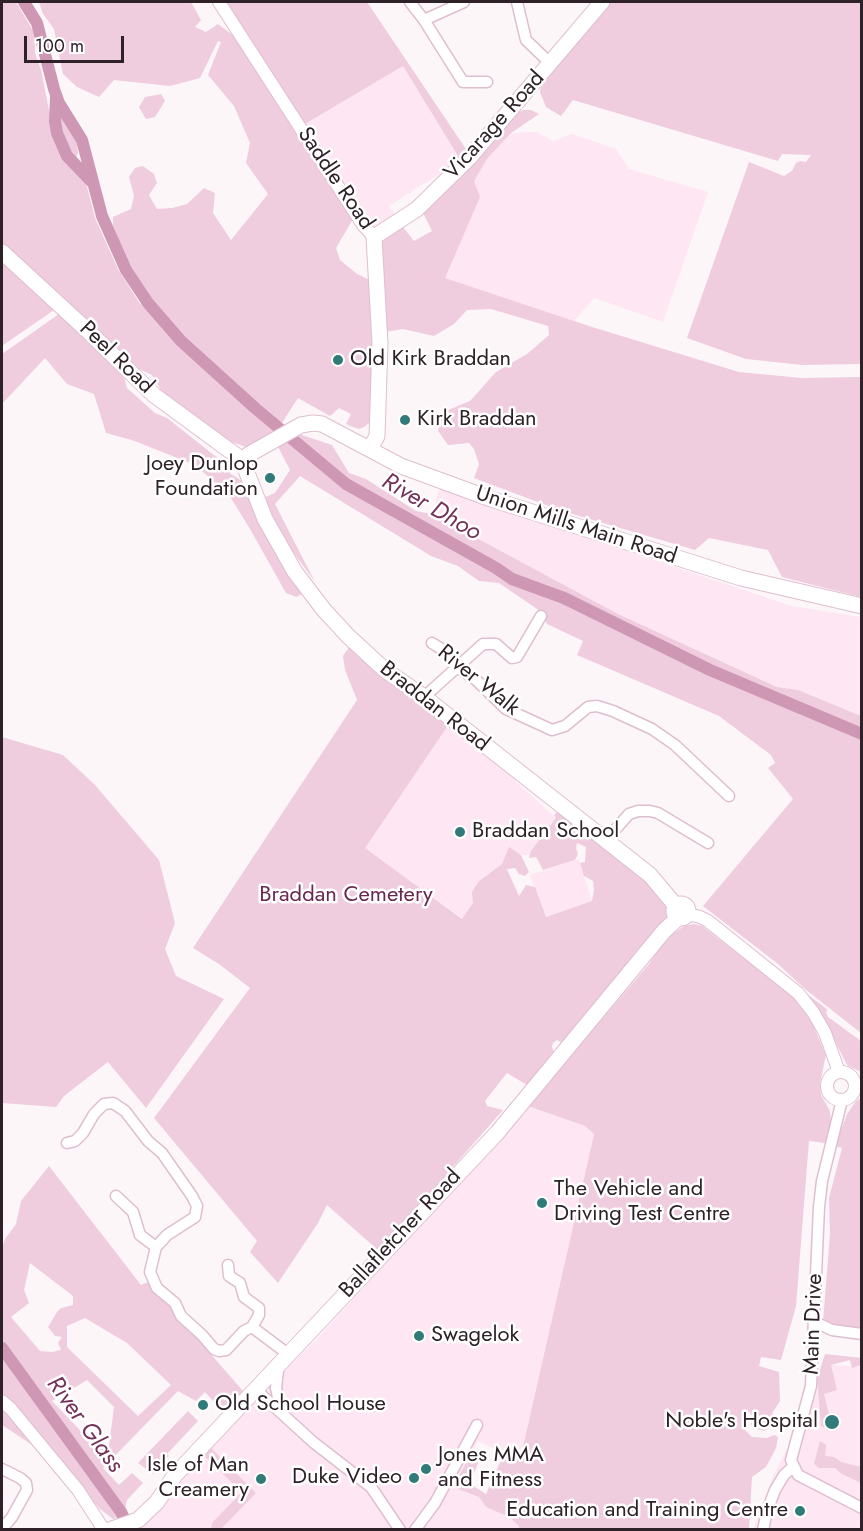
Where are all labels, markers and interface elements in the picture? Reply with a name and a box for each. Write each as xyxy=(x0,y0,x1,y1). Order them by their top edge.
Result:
scale bar xyxy=(27,24,128,62)
text: 100 m xyxy=(35,33,84,59)
street label: Vicarage Road xyxy=(439,66,551,186)
street label: Saddle Road xyxy=(291,123,379,235)
street label: Peel Road xyxy=(73,316,159,400)
place label: Old Kirk Braddan xyxy=(350,347,511,373)
marker: Old Kirk Braddan xyxy=(331,353,345,367)
place label: Kirk Braddan xyxy=(417,407,537,433)
marker: Kirk Braddan xyxy=(398,413,412,427)
place label: Joey Dunlop Foundation xyxy=(146,452,258,504)
water label: River Dhoo xyxy=(376,468,486,548)
marker: Joey Dunlop Foundation xyxy=(263,471,277,485)
street label: Union Mills Main Road xyxy=(472,481,680,571)
street label: River Walk xyxy=(432,640,524,722)
street label: Braddan Road xyxy=(374,656,494,758)
place label: Braddan School xyxy=(472,819,619,845)
marker: Braddan School xyxy=(453,825,467,839)
park label: Braddan Cemetery xyxy=(259,883,433,909)
street label: Ballafletcher Road xyxy=(335,1164,467,1304)
place label: The Vehicle and Driving Test Centre xyxy=(554,1177,730,1228)
marker: The Vehicle and Driving Test Centre xyxy=(535,1196,549,1210)
street label: Main Drive xyxy=(799,1273,829,1375)
place label: Swagelok xyxy=(431,1323,519,1349)
marker: Swagelok xyxy=(412,1329,426,1343)
water label: River Glass xyxy=(40,1371,128,1479)
place label: Old School House xyxy=(215,1392,386,1418)
marker: Old School House xyxy=(196,1398,210,1412)
place label: Noble's Hospital xyxy=(665,1409,818,1435)
marker: Noble's Hospital xyxy=(823,1413,841,1431)
place label: Jones MMA and Fitness xyxy=(438,1443,544,1494)
place label: Isle of Man Creamery xyxy=(147,1453,249,1504)
marker: Jones MMA and Fitness xyxy=(419,1462,433,1476)
place label: Duke Video xyxy=(292,1465,402,1491)
marker: Duke Video xyxy=(407,1471,421,1485)
marker: Isle of Man Creamery xyxy=(254,1472,268,1486)
place label: Education and Training Centre xyxy=(506,1498,788,1524)
marker: Education and Training Centre xyxy=(793,1504,807,1518)

